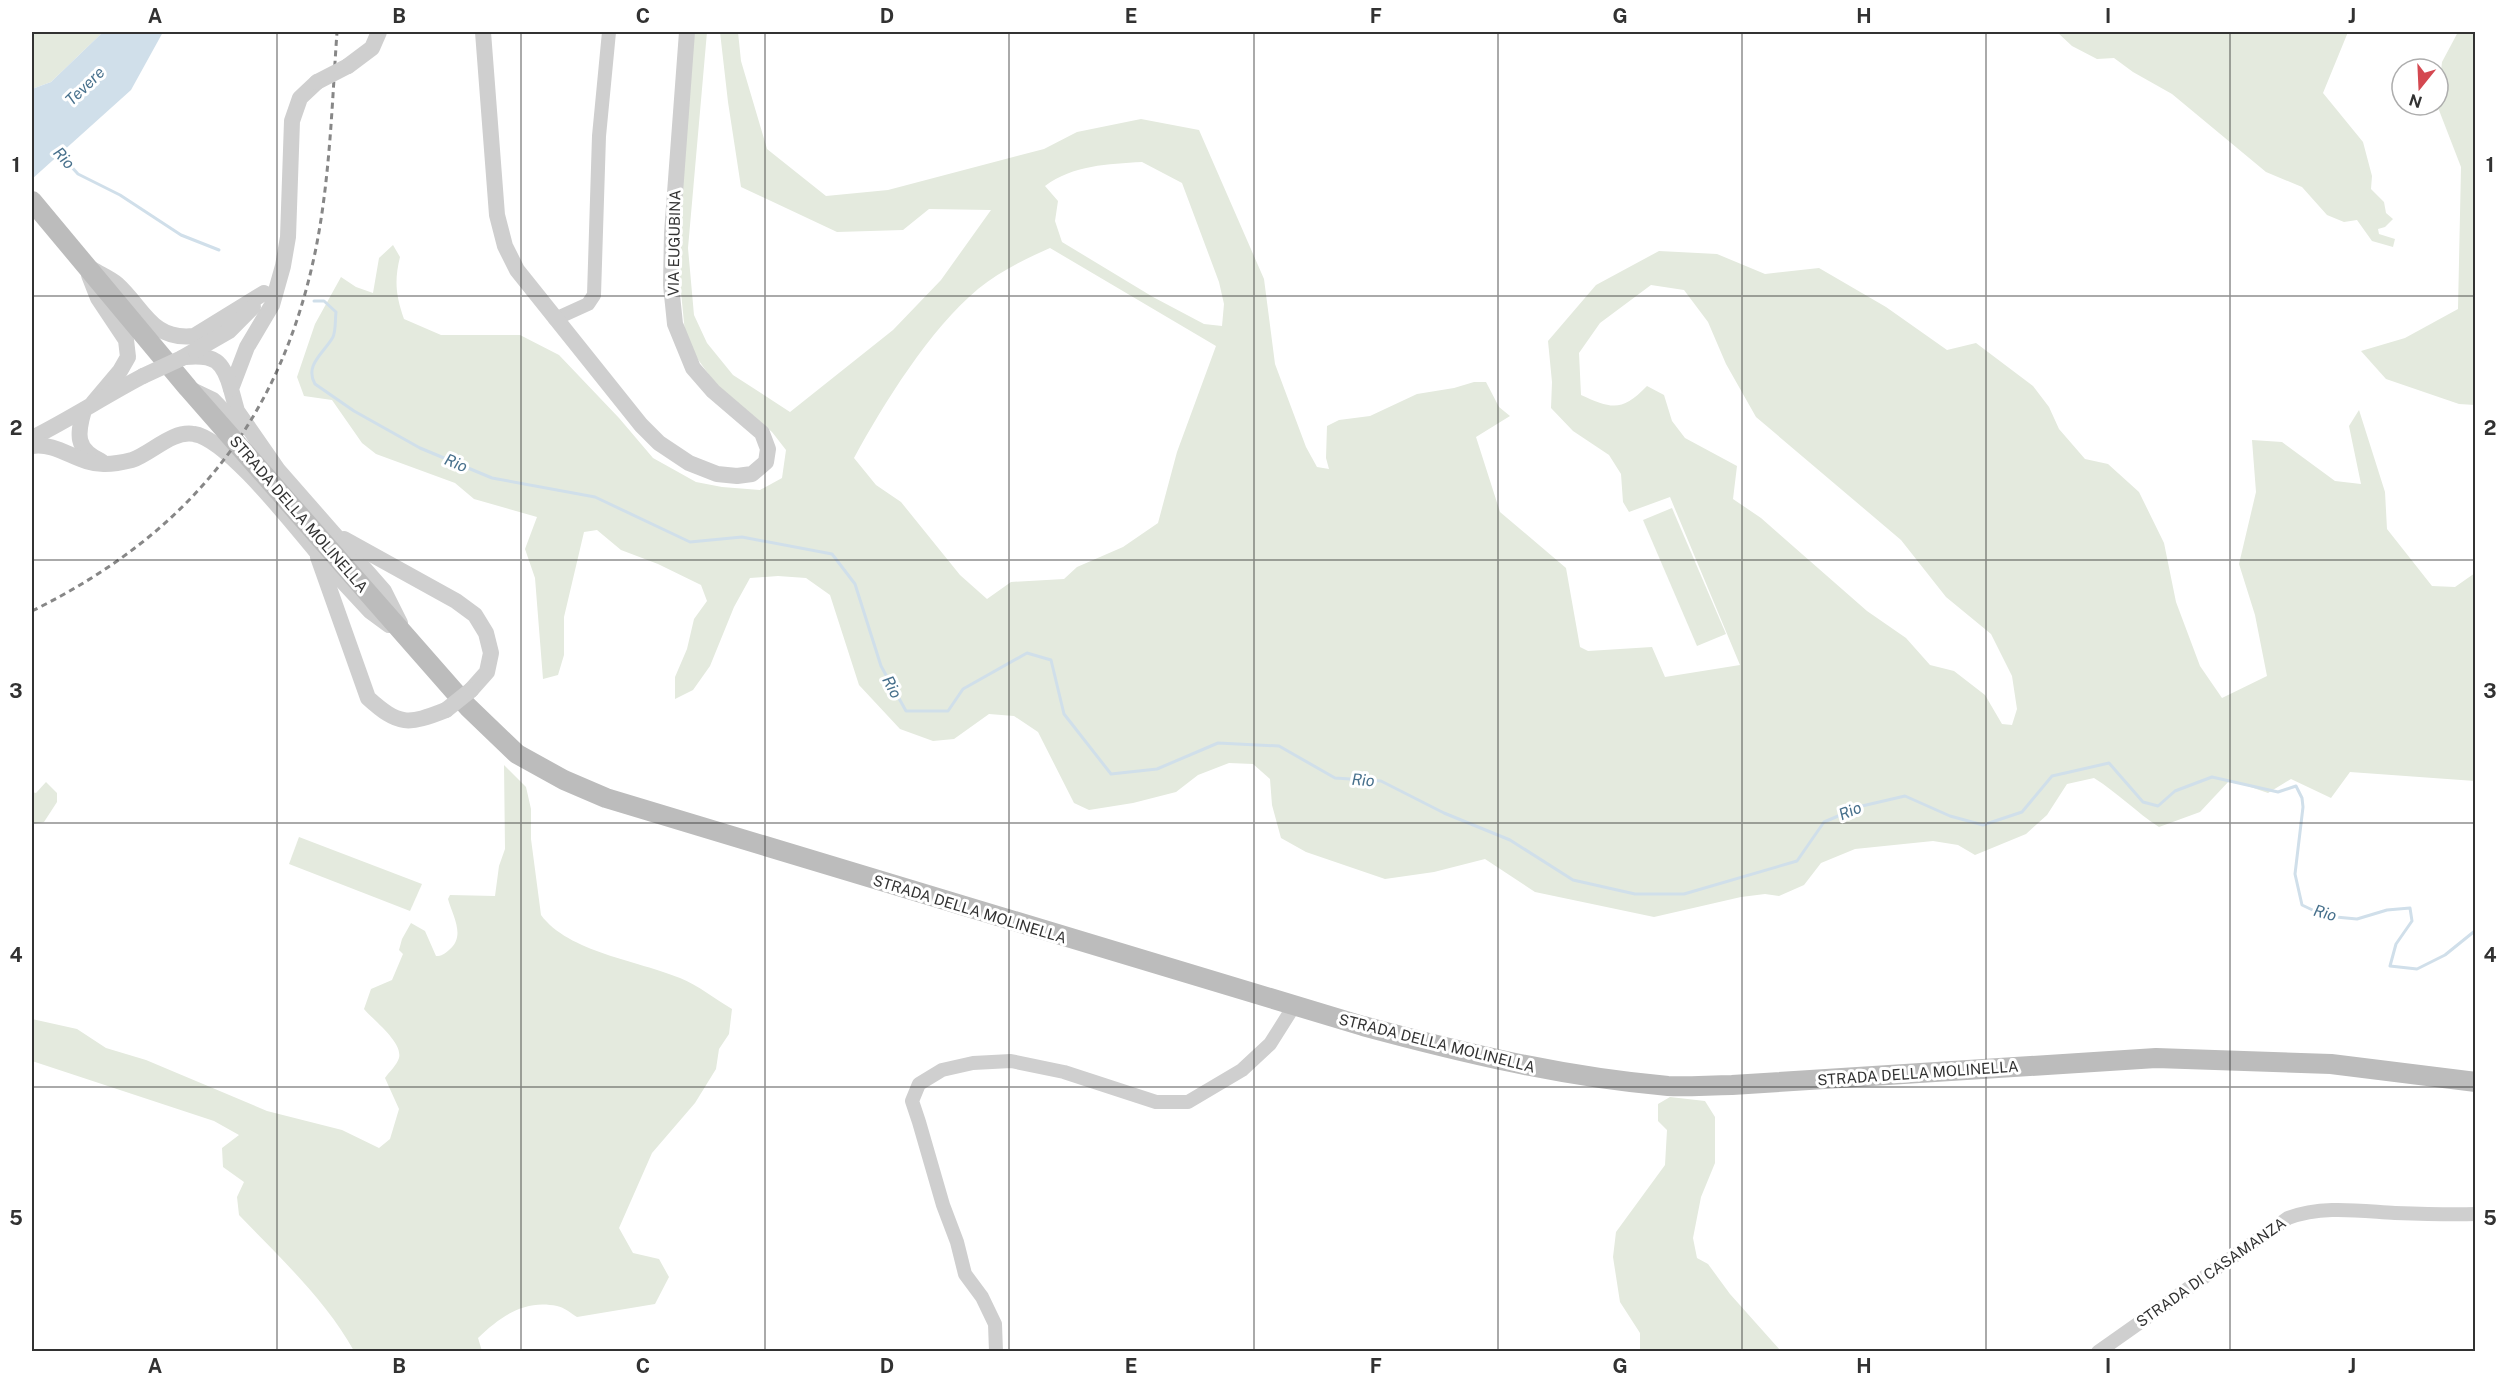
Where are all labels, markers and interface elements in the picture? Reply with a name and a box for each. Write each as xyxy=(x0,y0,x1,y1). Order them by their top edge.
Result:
text: A xyxy=(148,4,162,28)
text: B xyxy=(392,4,406,28)
text: C xyxy=(636,4,650,28)
text: D xyxy=(880,4,894,28)
text: E xyxy=(1125,4,1137,28)
text: F xyxy=(1370,4,1382,28)
text: G xyxy=(1612,4,1628,28)
text: H xyxy=(1856,4,1872,28)
text: I xyxy=(2105,4,2111,28)
text: J xyxy=(2348,4,2356,28)
north arrow xyxy=(2390,57,2450,117)
water label: Tevere xyxy=(61,63,109,109)
text: N xyxy=(2407,90,2424,112)
water label: Rio xyxy=(49,143,79,173)
text: 1 xyxy=(12,153,20,177)
text: 1 xyxy=(2486,153,2494,177)
street label: VIA EUGUBINA xyxy=(665,189,683,296)
text: 2 xyxy=(10,416,22,440)
text: 2 xyxy=(2484,416,2496,440)
street label: STRADA DELLA MOLINELLA xyxy=(226,432,372,596)
water label: Rio xyxy=(442,450,470,476)
water label: Rio xyxy=(878,672,906,702)
text: 3 xyxy=(9,679,23,703)
text: 3 xyxy=(2483,679,2497,703)
water label: Rio xyxy=(1351,770,1375,790)
water label: Rio xyxy=(1836,798,1864,824)
street label: STRADA DELLA MOLINELLA xyxy=(871,871,1069,947)
water label: Rio xyxy=(2311,901,2339,925)
text: 4 xyxy=(9,943,23,967)
text: 4 xyxy=(2483,943,2497,967)
street label: STRADA DELLA MOLINELLA xyxy=(1337,1010,1537,1076)
street label: STRADA DELLA MOLINELLA xyxy=(1817,1057,2019,1089)
text: 5 xyxy=(9,1206,23,1230)
text: 5 xyxy=(2483,1206,2497,1230)
street label: STRADA DI CASAMANZA xyxy=(2133,1214,2289,1330)
text: A xyxy=(148,1354,162,1378)
text: B xyxy=(392,1354,406,1378)
text: C xyxy=(636,1354,650,1378)
text: D xyxy=(880,1354,894,1378)
text: E xyxy=(1125,1354,1137,1378)
text: F xyxy=(1370,1354,1382,1378)
text: G xyxy=(1612,1354,1628,1378)
text: H xyxy=(1856,1354,1872,1378)
text: I xyxy=(2105,1354,2111,1378)
text: J xyxy=(2348,1354,2356,1378)

